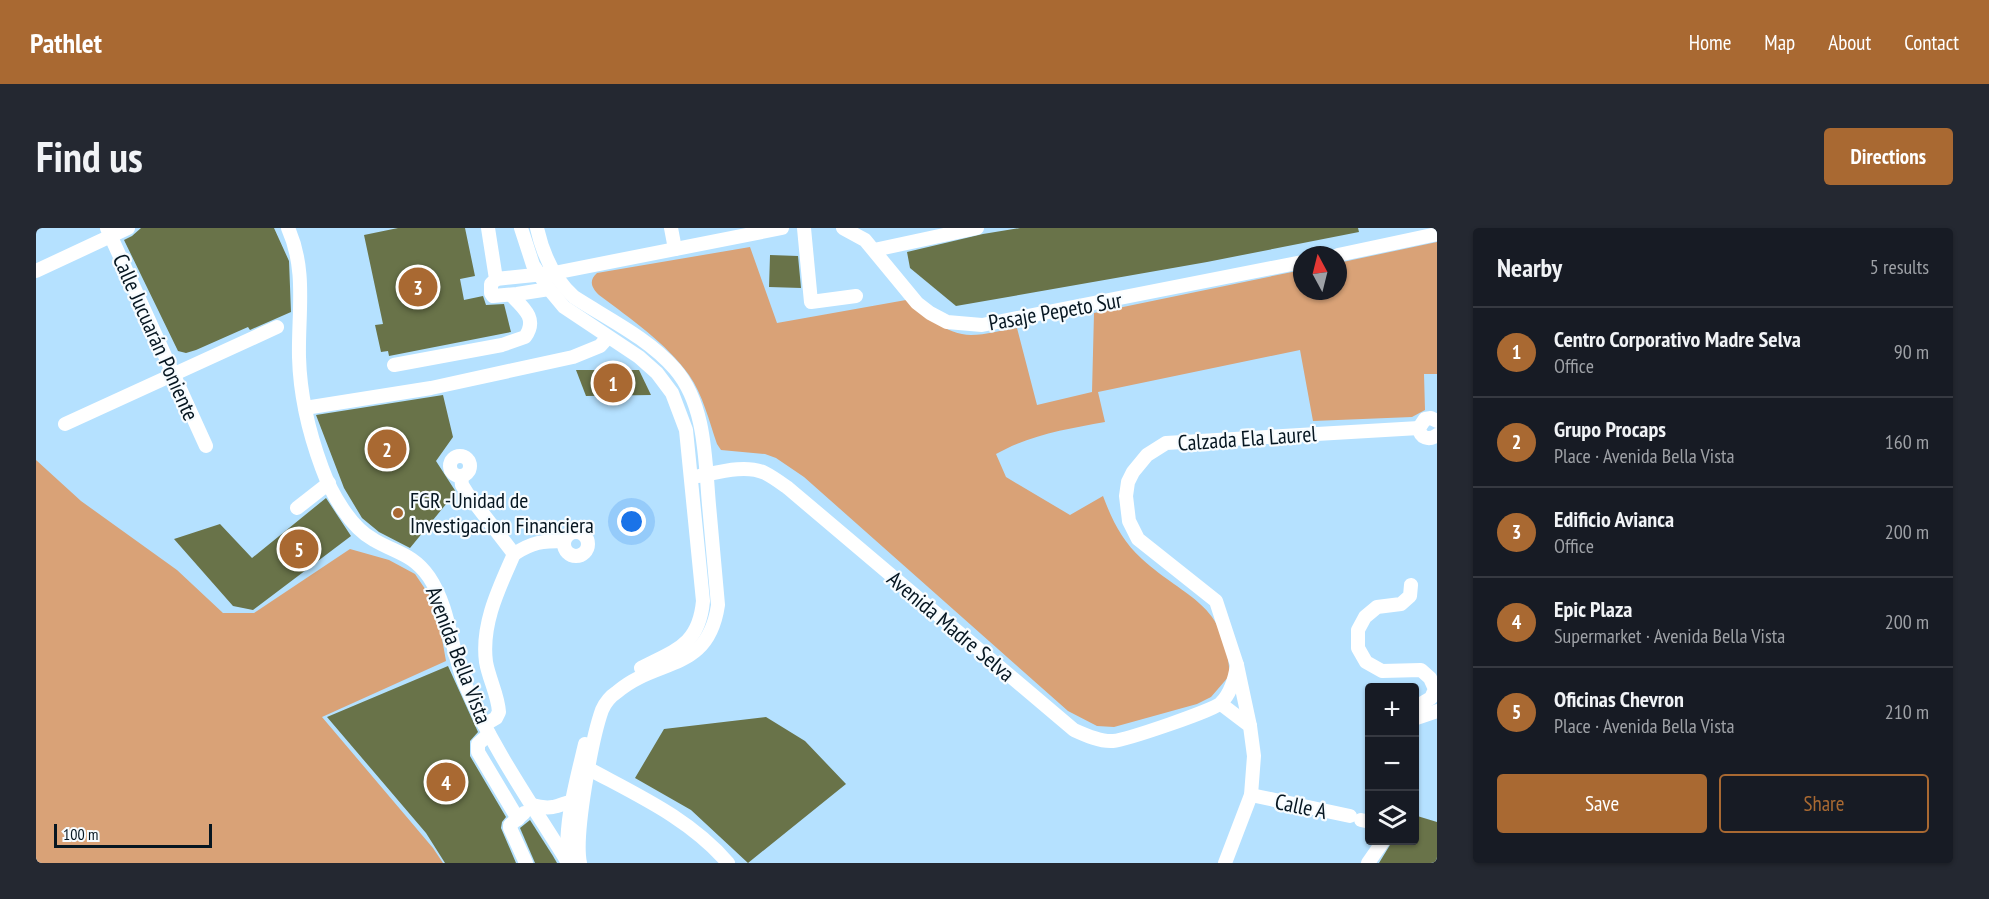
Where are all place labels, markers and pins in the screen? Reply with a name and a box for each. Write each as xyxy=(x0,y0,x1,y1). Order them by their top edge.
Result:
pin: 3 xyxy=(398,264,437,310)
pin: 1 xyxy=(594,360,632,406)
pin: 2 xyxy=(368,426,406,472)
place label: FGR -Unidad de Investigacion Financiera xyxy=(410,486,594,539)
marker: FGR -Unidad de Investigacion Financiera xyxy=(391,506,405,520)
pin: 5 xyxy=(280,526,318,572)
pin: 4 xyxy=(426,760,466,804)

